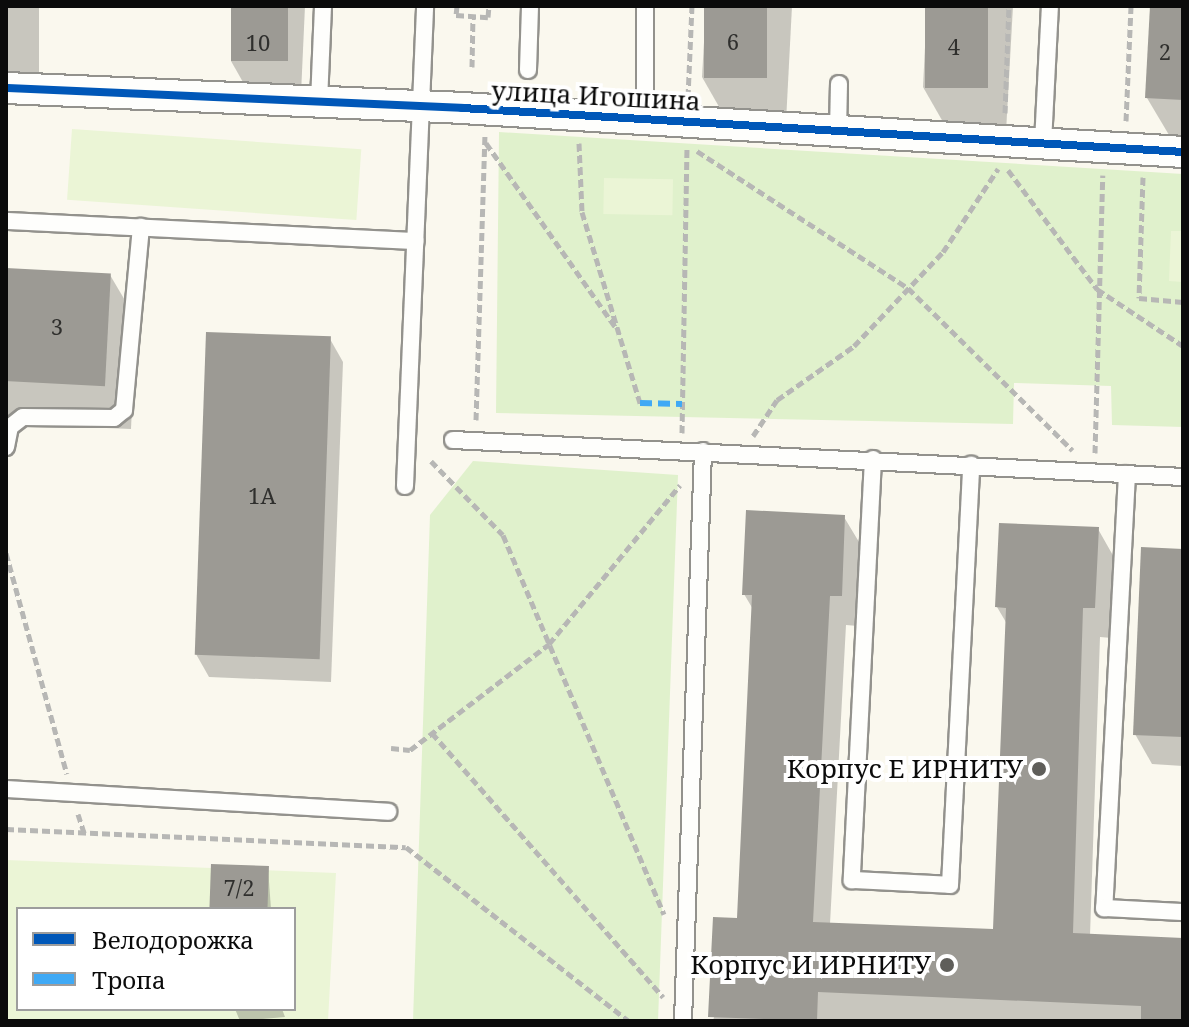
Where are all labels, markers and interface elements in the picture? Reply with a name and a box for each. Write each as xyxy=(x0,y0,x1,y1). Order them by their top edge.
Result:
house number: 6 xyxy=(727,29,739,55)
house number: 10 xyxy=(246,30,270,56)
house number: 4 xyxy=(948,34,960,60)
house number: 2 xyxy=(1159,39,1171,65)
street label: улица Игошина xyxy=(490,75,702,117)
house number: 3 xyxy=(51,314,63,340)
house number: 1А xyxy=(248,483,276,509)
place label: Корпус Е ИРНИТУ xyxy=(787,753,1023,785)
marker: Корпус Е ИРНИТУ xyxy=(1030,760,1048,778)
house number: 7/2 xyxy=(224,875,254,901)
legend xyxy=(16,907,296,1011)
text: Велодорожка xyxy=(92,923,254,956)
place label: Корпус И ИРНИТУ xyxy=(690,949,931,981)
marker: Корпус И ИРНИТУ xyxy=(938,956,956,974)
text: Тропа xyxy=(92,963,166,996)

